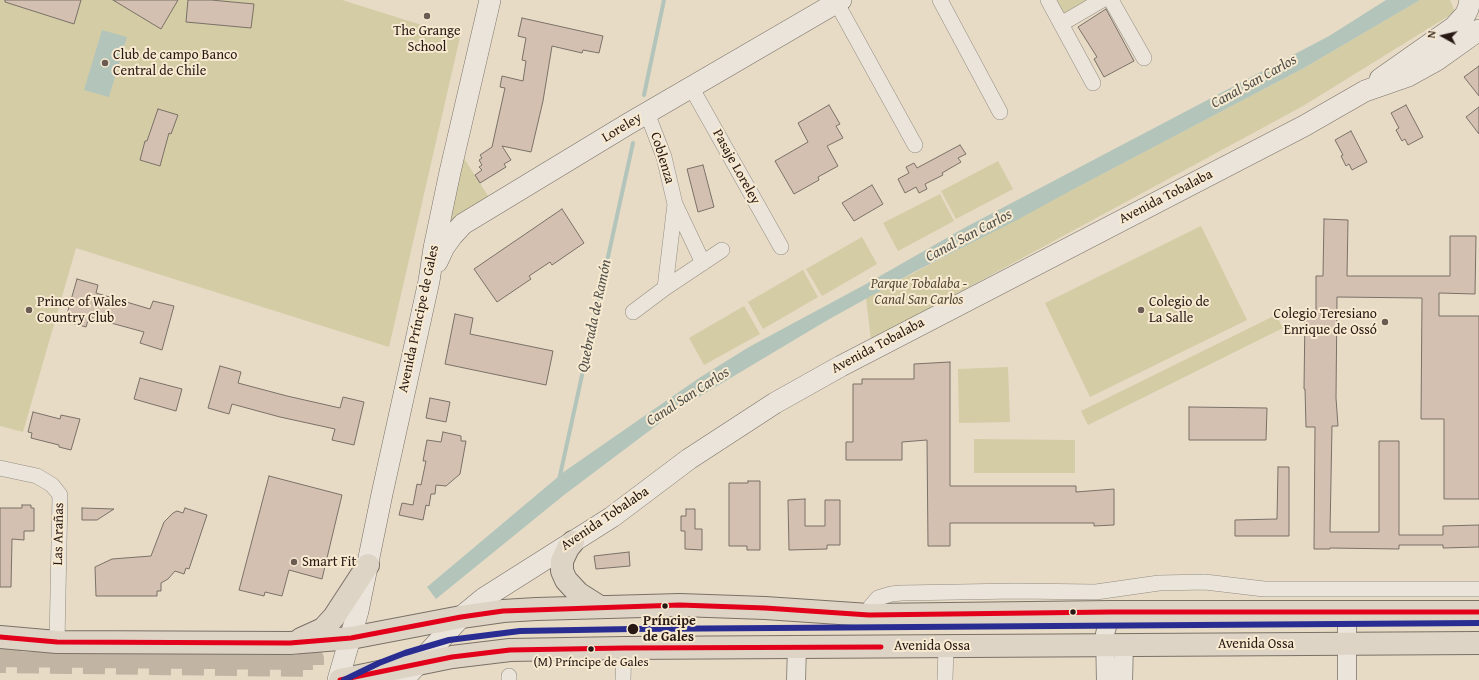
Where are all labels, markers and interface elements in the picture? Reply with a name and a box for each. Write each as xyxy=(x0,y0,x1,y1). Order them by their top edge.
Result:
marker: The Grange School xyxy=(422,11,432,21)
north arrow xyxy=(1423,16,1463,56)
place label: The Grange School xyxy=(393,23,461,56)
text: N xyxy=(1423,30,1440,39)
place label: Club de campo Banco Central de Chile xyxy=(113,47,237,80)
water label: Canal San Carlos xyxy=(1208,51,1300,113)
marker: Club de campo Banco Central de Chile xyxy=(100,58,110,68)
street label: Loreley xyxy=(599,110,645,146)
street label: Pasaje Loreley xyxy=(708,127,764,207)
street label: Coblenza xyxy=(646,130,678,186)
street label: Avenida Tobalaba xyxy=(1116,166,1216,228)
water label: Canal San Carlos xyxy=(923,206,1015,266)
street label: Avenida Príncipe de Gales xyxy=(395,244,443,394)
water label: Quebrada de Ramón xyxy=(574,258,616,374)
park label: Parque Tobalaba - Canal San Carlos xyxy=(871,276,967,308)
place label: Prince of Wales Country Club xyxy=(37,294,127,326)
place label: Colegio de La Salle xyxy=(1149,294,1209,326)
marker: Prince of Wales Country Club xyxy=(24,305,34,315)
marker: Colegio de La Salle xyxy=(1136,305,1146,315)
place label: Colegio Teresiano Enrique de Ossó xyxy=(1274,306,1377,338)
street label: Avenida Tobalaba xyxy=(829,314,927,378)
marker: Colegio Teresiano Enrique de Ossó xyxy=(1380,317,1390,327)
water label: Canal San Carlos xyxy=(643,364,733,430)
street label: Avenida Tobalaba xyxy=(558,483,652,555)
street label: Las Arañas xyxy=(50,502,68,566)
place label: Smart Fit xyxy=(302,554,356,570)
marker: Smart Fit xyxy=(289,557,299,567)
unlabelled marker xyxy=(660,601,670,611)
unlabelled marker xyxy=(1068,607,1078,617)
place label: Príncipe de Gales xyxy=(643,613,696,646)
marker: Príncipe de Gales xyxy=(626,622,640,636)
street label: Avenida Ossa xyxy=(1218,636,1294,652)
street label: Avenida Ossa xyxy=(894,638,970,654)
marker: (M) Príncipe de Gales xyxy=(586,644,596,654)
place label: (M) Príncipe de Gales xyxy=(533,655,649,671)

